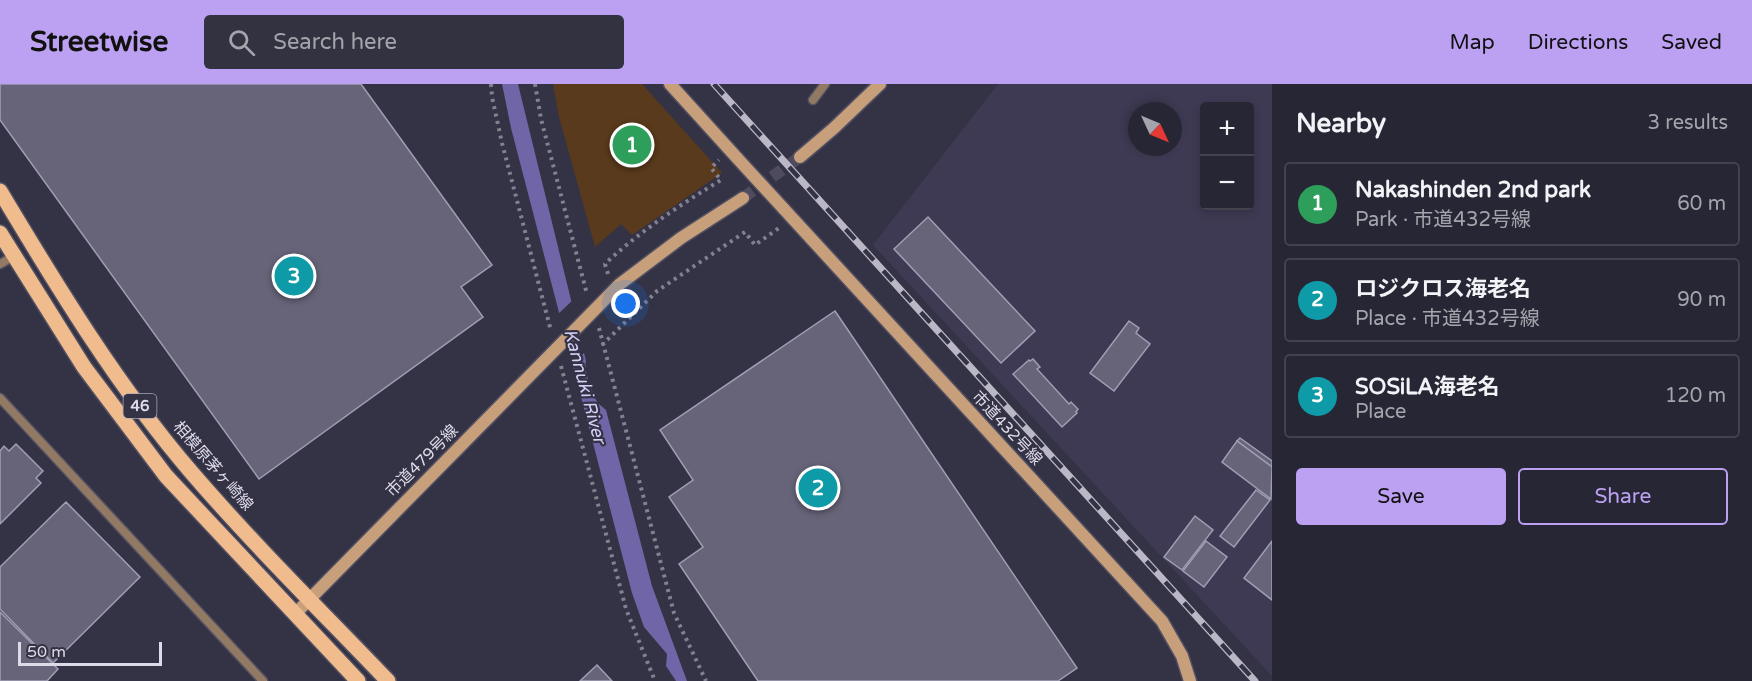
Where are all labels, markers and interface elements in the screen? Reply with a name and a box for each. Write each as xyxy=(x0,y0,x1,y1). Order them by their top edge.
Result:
search box xyxy=(204,15,624,69)
text: Streetwise xyxy=(30,25,168,59)
icon: search xyxy=(225,26,258,59)
text: Search here xyxy=(273,29,397,55)
text: Map xyxy=(1449,30,1495,55)
text: Directions xyxy=(1528,30,1628,55)
text: Saved xyxy=(1661,30,1722,55)
north arrow xyxy=(1128,102,1182,156)
map controls xyxy=(1200,102,1254,210)
button: + xyxy=(1200,102,1254,156)
text: Nearby xyxy=(1296,108,1386,139)
text: 3 results xyxy=(1648,111,1728,135)
pin: 1 xyxy=(612,122,652,168)
button: − xyxy=(1200,156,1254,210)
text: Nakashinden 2nd park xyxy=(1355,177,1591,203)
text: 1 xyxy=(1311,192,1324,216)
text: 60 m xyxy=(1677,192,1726,216)
text: Park · 市道432号線 xyxy=(1355,208,1531,232)
pin: 3 xyxy=(274,254,314,298)
text: ロジクロス海老名 xyxy=(1355,276,1531,302)
text: 2 xyxy=(1311,288,1324,312)
text: 90 m xyxy=(1677,288,1726,312)
your location xyxy=(611,289,640,318)
text: Place · 市道432号線 xyxy=(1355,307,1540,331)
water label: Kannuki River xyxy=(559,326,611,448)
text: SOSiLA海老名 xyxy=(1355,374,1500,400)
text: 3 xyxy=(1311,384,1324,408)
text: 120 m xyxy=(1665,384,1726,408)
street label: 市道432号線 xyxy=(968,387,1046,469)
road number: 46 xyxy=(124,394,156,418)
text: Place xyxy=(1355,400,1406,424)
street label: 相模原茅ヶ崎線 xyxy=(169,417,257,515)
street label: 市道479号線 xyxy=(382,421,462,501)
pin: 2 xyxy=(798,466,838,510)
button: Save xyxy=(1296,468,1506,525)
button: Share xyxy=(1518,468,1728,525)
scale bar xyxy=(18,639,162,666)
text: 50 m xyxy=(27,642,66,662)

